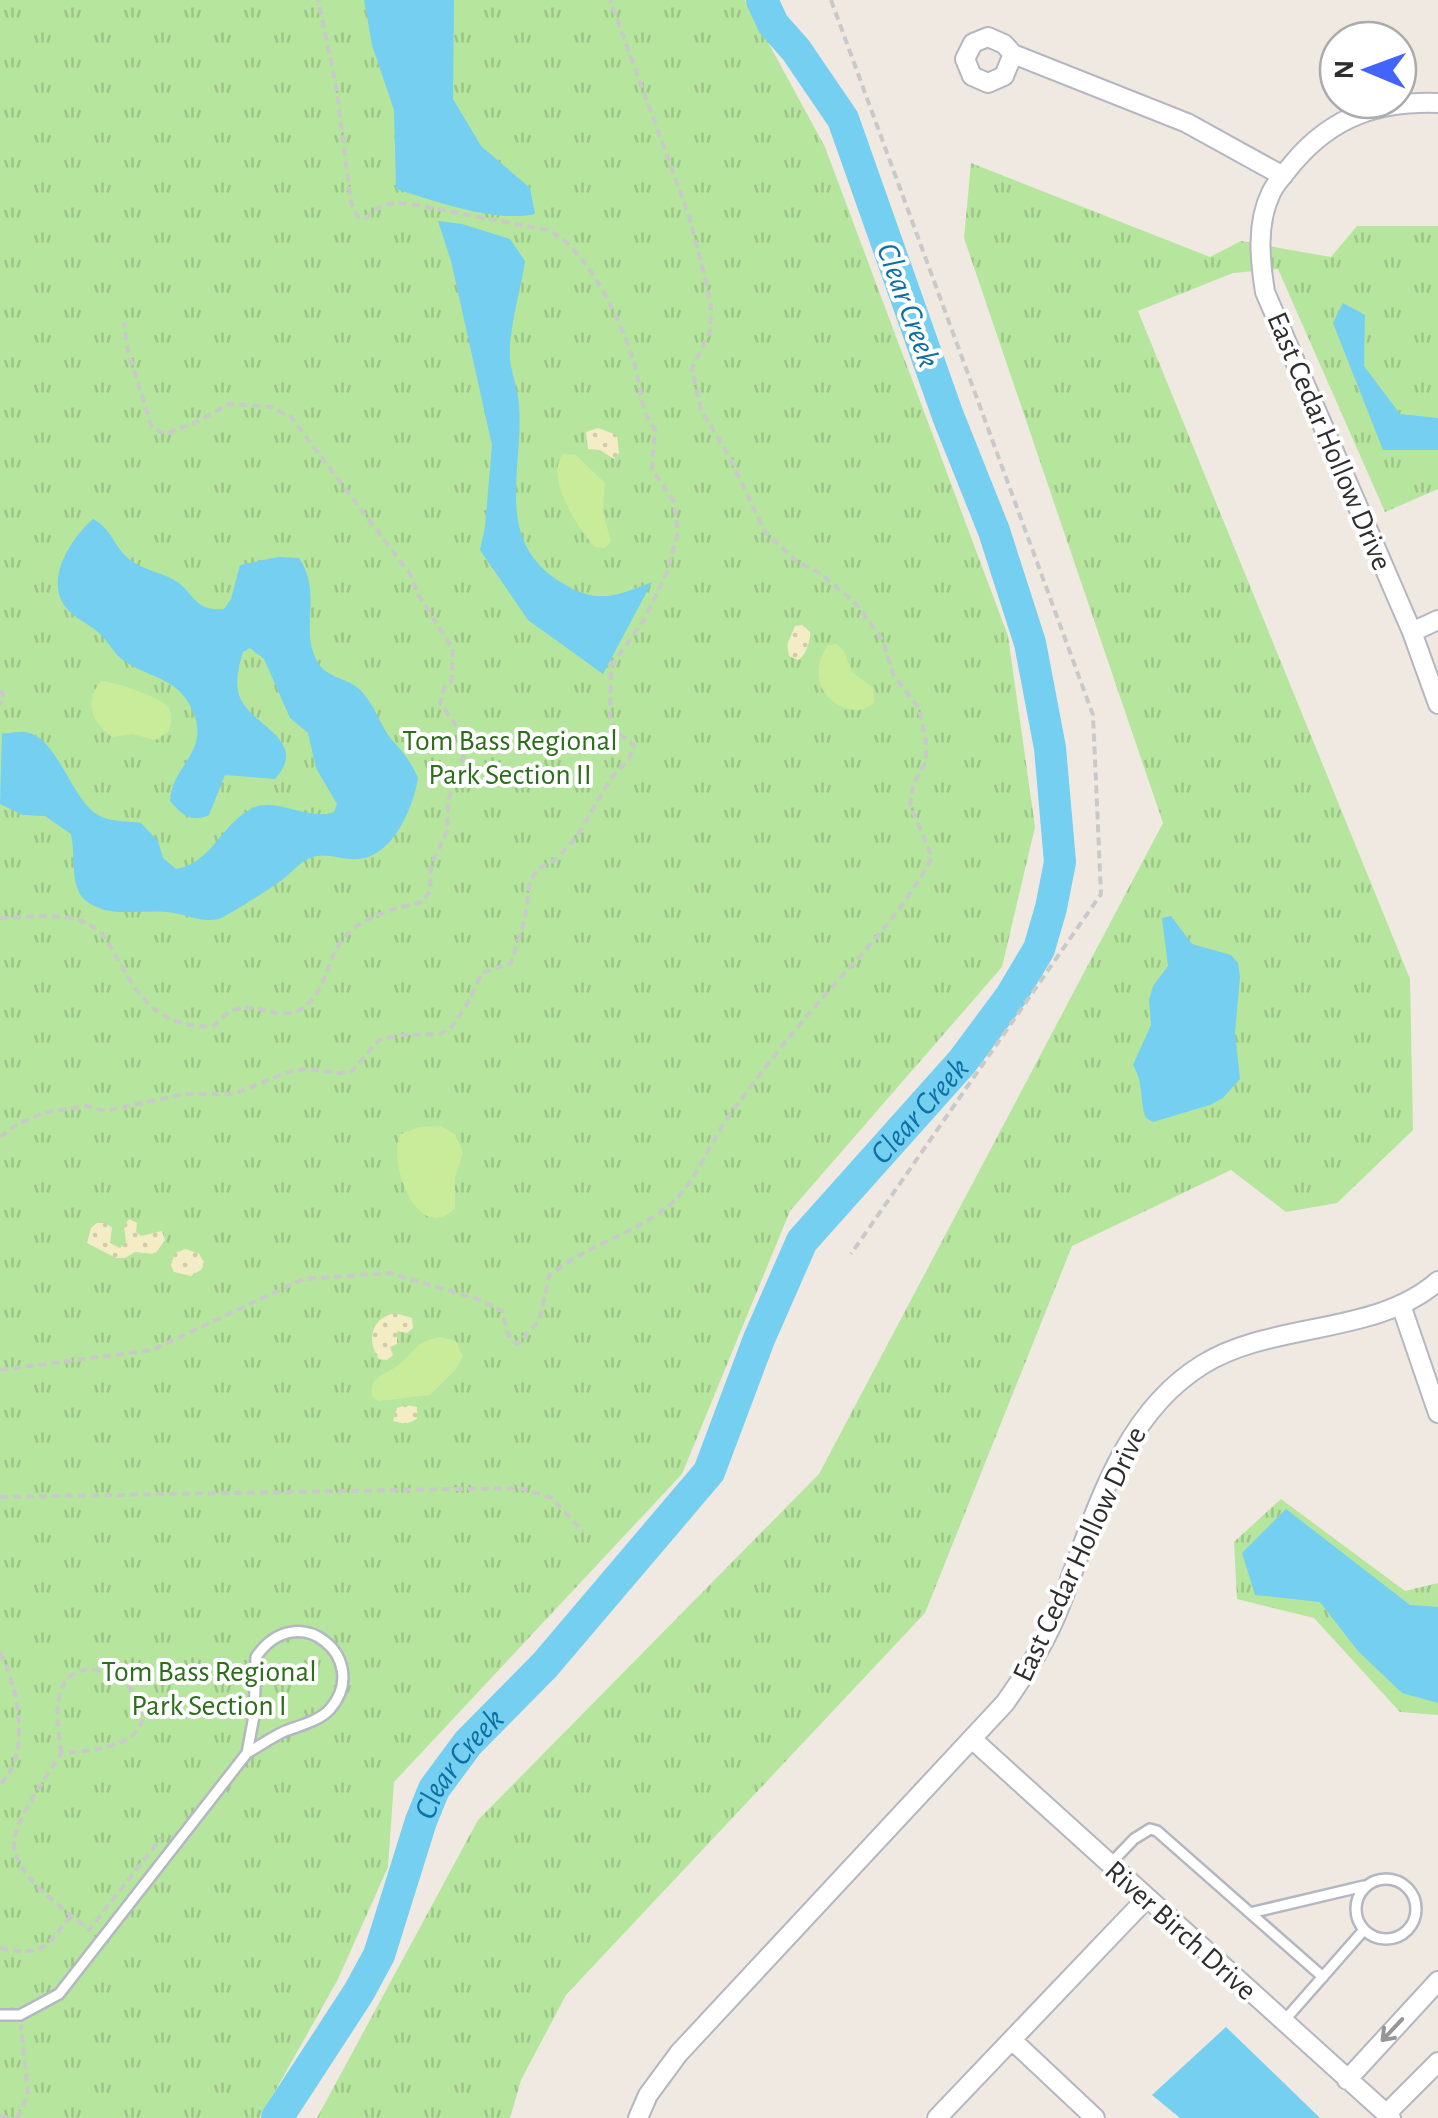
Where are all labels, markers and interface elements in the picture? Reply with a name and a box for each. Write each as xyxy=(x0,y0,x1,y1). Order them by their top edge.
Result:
north arrow xyxy=(1318,20,1418,120)
text: N xyxy=(1331,60,1359,80)
water label: Clear Creek xyxy=(871,239,945,372)
street label: East Cedar Hollow Drive xyxy=(1261,308,1397,575)
park label: Tom Bass Regional Park Section II xyxy=(402,726,618,790)
water label: Clear Creek xyxy=(864,1052,975,1170)
street label: East Cedar Hollow Drive xyxy=(1008,1422,1152,1686)
park label: Tom Bass Regional Park Section I xyxy=(101,1657,317,1721)
water label: Clear Creek xyxy=(409,1702,510,1824)
street label: River Birch Drive xyxy=(1099,1855,1262,2006)
one-way arrow xyxy=(1380,2018,1404,2042)

